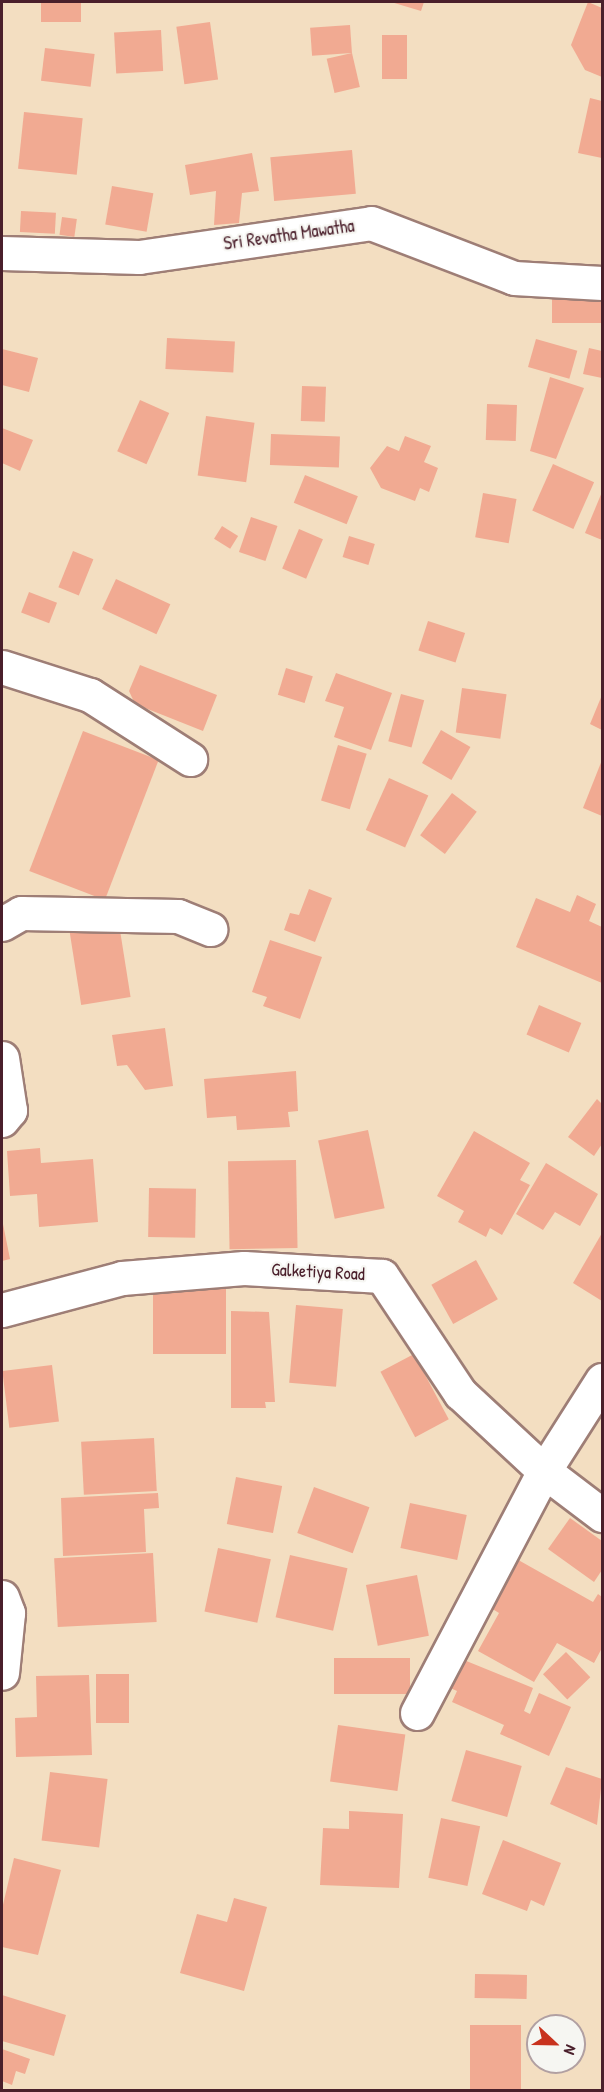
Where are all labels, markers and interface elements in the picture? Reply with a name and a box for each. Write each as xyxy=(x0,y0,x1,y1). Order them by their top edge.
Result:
street label: Sri Revatha Mawatha xyxy=(222,215,356,255)
street label: Galketiya Road xyxy=(271,1259,365,1285)
north arrow xyxy=(526,2014,586,2074)
text: N xyxy=(559,2042,583,2058)

